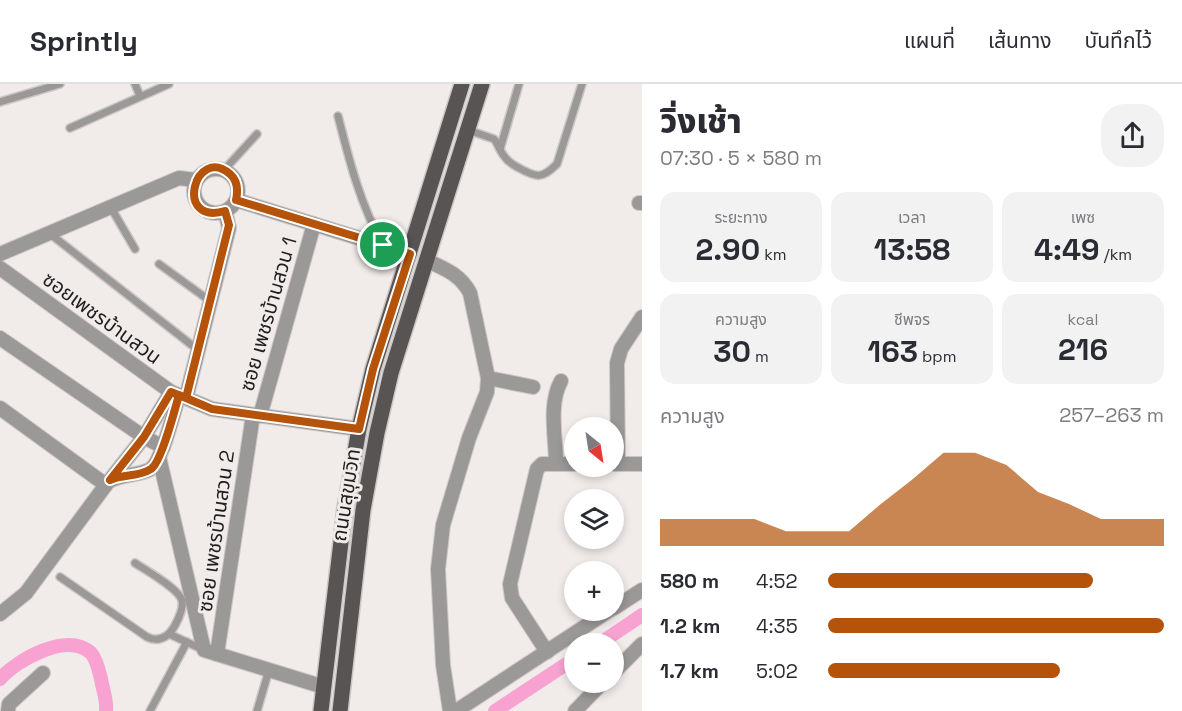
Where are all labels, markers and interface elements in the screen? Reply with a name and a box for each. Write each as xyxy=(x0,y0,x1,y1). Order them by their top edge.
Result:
text: Sprintly xyxy=(30,23,138,59)
text: แผนที่ xyxy=(904,27,955,54)
text: เส้นทาง xyxy=(988,27,1052,54)
text: บันทึกไว้ xyxy=(1085,27,1152,54)
text: วิ่งเช้า xyxy=(660,101,742,143)
button: share xyxy=(1101,104,1164,167)
text: 07:30 · 5 × 580 m xyxy=(660,145,822,171)
text: ระยะทาง xyxy=(715,207,767,228)
text: เวลา xyxy=(898,207,926,228)
text: เพซ xyxy=(1071,207,1095,228)
pin xyxy=(357,219,408,270)
icon: arrive xyxy=(366,228,399,261)
text: 2.90 xyxy=(695,230,760,269)
text: 13:58 xyxy=(874,230,950,269)
text: 4:49 xyxy=(1034,230,1100,269)
street label: ซอย เพชรบ้านสวน 1 xyxy=(234,234,302,394)
text: km xyxy=(760,244,787,265)
text: /km xyxy=(1100,244,1132,265)
street label: ซอยเพชรบ้านสวน xyxy=(37,266,167,370)
text: ความสูง xyxy=(715,309,767,330)
text: ชีพจร xyxy=(894,309,930,330)
text: kcal xyxy=(1068,309,1098,330)
text: 216 xyxy=(1058,330,1108,369)
text: 30 xyxy=(713,332,751,371)
text: 163 xyxy=(868,332,918,371)
text: m xyxy=(751,346,769,367)
text: bpm xyxy=(918,346,956,367)
text: 257–263 m xyxy=(1059,402,1164,428)
text: ความสูง xyxy=(660,403,725,429)
north arrow xyxy=(564,417,624,477)
map controls xyxy=(564,417,624,693)
street label: ถนนสุขุมวิท xyxy=(326,447,366,543)
street label: ซอย เพชรบ้านสวน 2 xyxy=(192,448,240,614)
button: layers xyxy=(564,489,624,549)
button: + xyxy=(564,561,624,621)
text: 580 m xyxy=(660,568,719,594)
text: 4:52 xyxy=(756,568,797,594)
text: 1.2 km xyxy=(660,613,720,639)
text: 4:35 xyxy=(756,613,798,639)
button: − xyxy=(564,633,624,693)
text: 1.7 km xyxy=(660,658,719,684)
text: 5:02 xyxy=(756,658,798,684)

